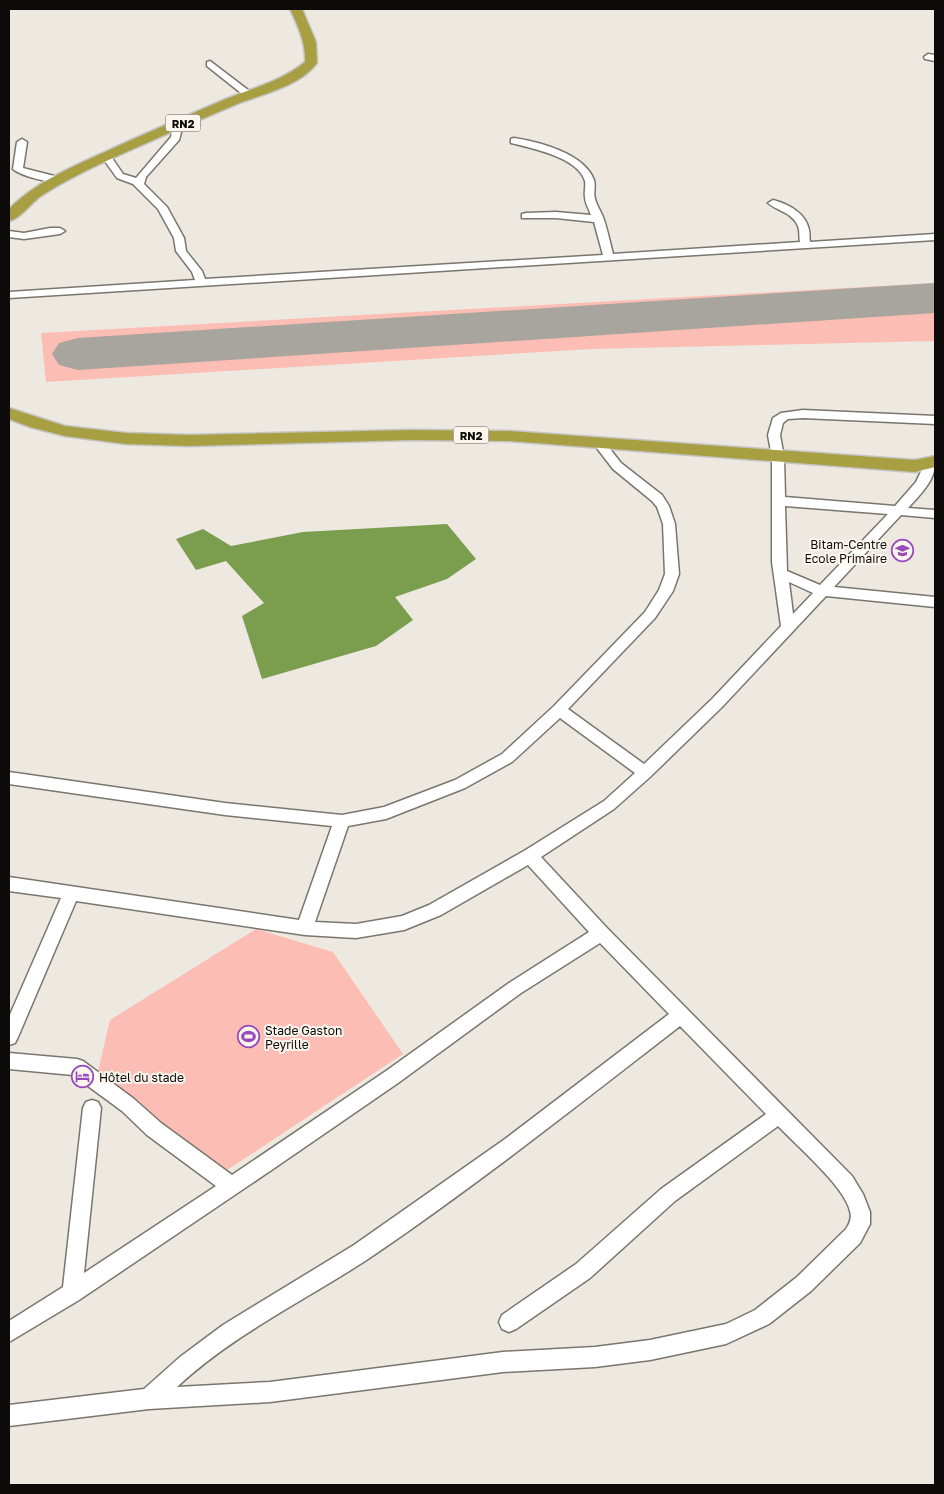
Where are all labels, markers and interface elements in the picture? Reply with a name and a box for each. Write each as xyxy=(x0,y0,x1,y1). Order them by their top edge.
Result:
road number: RN2 xyxy=(166,115,200,132)
road number: RN2 xyxy=(454,426,488,444)
place label: Bitam-Centre Ecole Primaire xyxy=(804,537,887,566)
school or university icon: Bitam-Centre Ecole Primaire xyxy=(891,539,915,563)
place label: Stade Gaston Peyrille xyxy=(265,1023,342,1052)
sports icon: Stade Gaston Peyrille xyxy=(237,1025,261,1049)
hotel icon: Hôtel du stade xyxy=(71,1065,95,1089)
place label: Hôtel du stade xyxy=(99,1070,184,1085)

